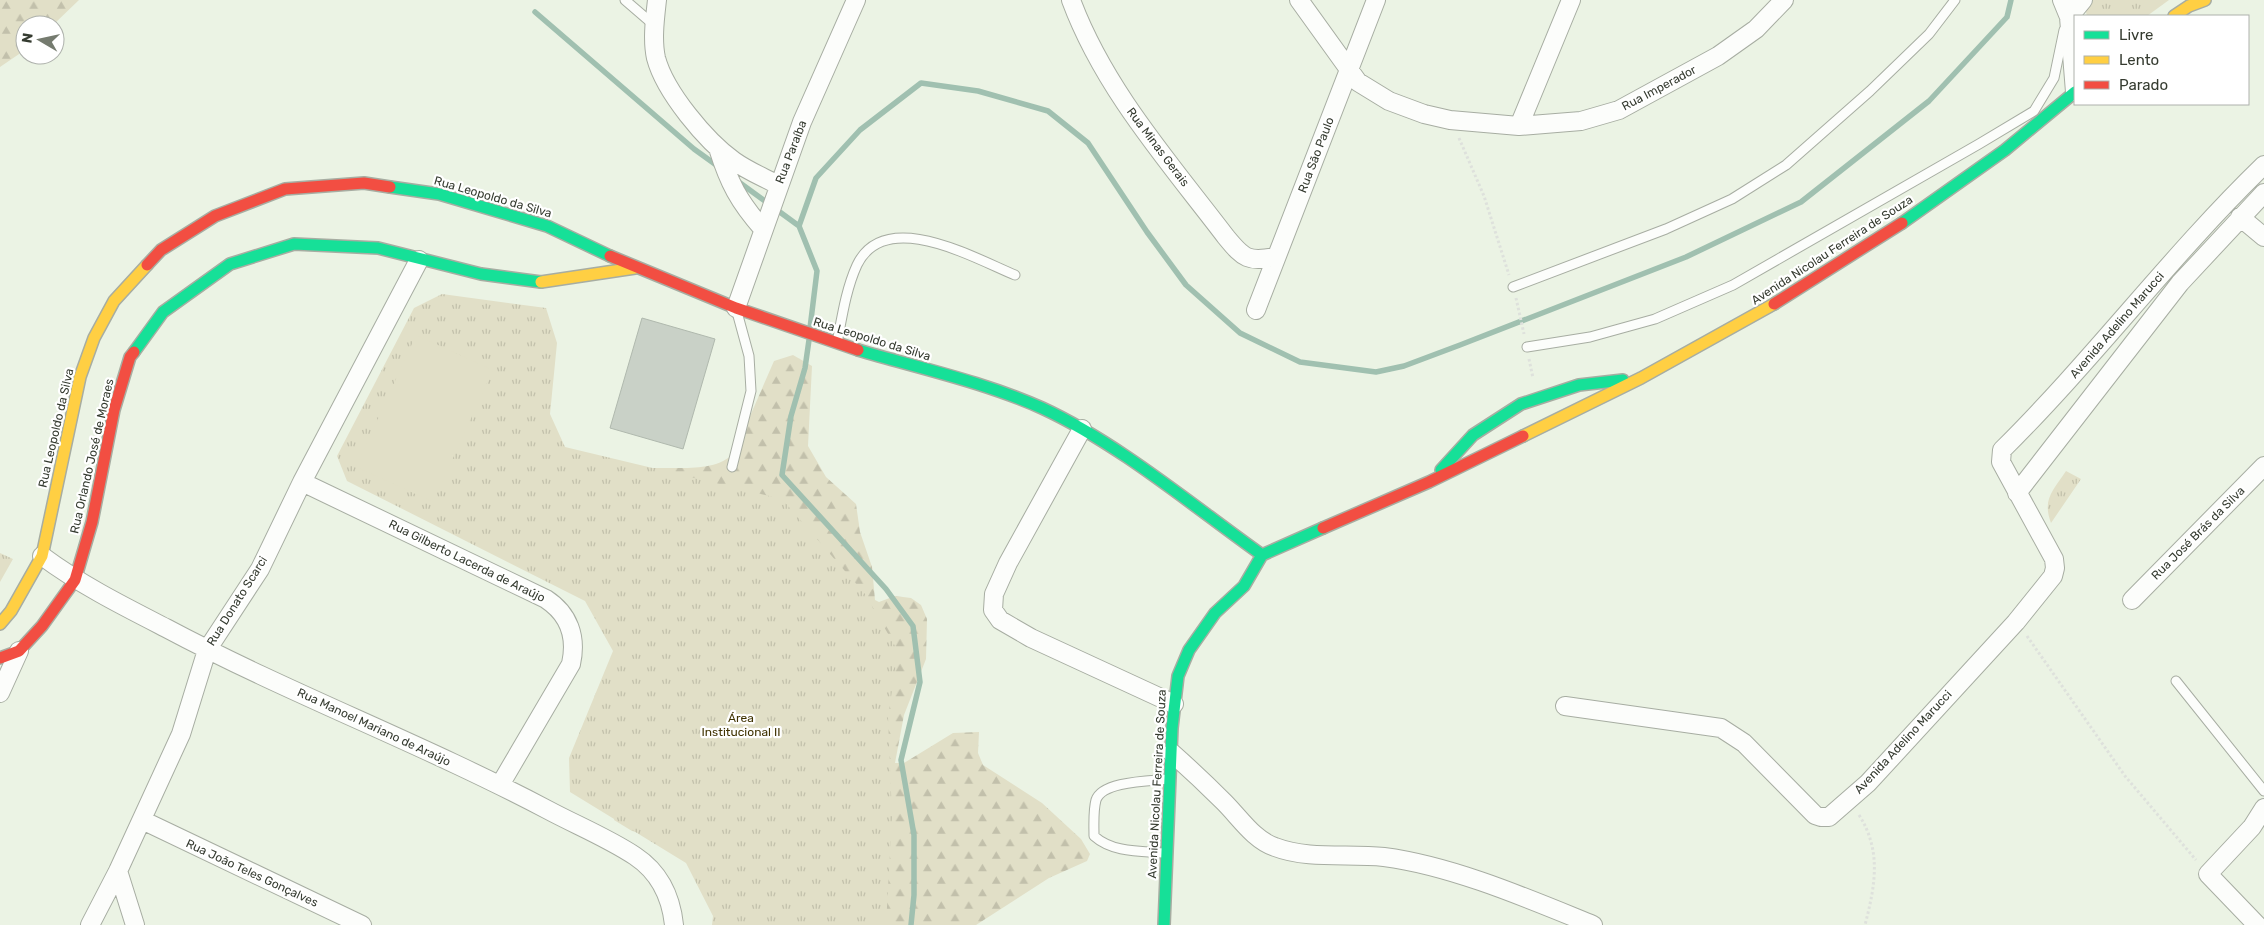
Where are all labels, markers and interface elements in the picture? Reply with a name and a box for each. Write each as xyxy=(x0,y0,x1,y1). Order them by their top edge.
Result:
north arrow xyxy=(15,15,65,65)
legend xyxy=(2074,15,2249,105)
text: Livre xyxy=(2119,26,2153,44)
text: N xyxy=(18,32,37,44)
text: Lento xyxy=(2119,51,2159,69)
street label: Rua Imperador xyxy=(1619,62,1699,113)
text: Parado xyxy=(2119,76,2168,94)
street label: Rua Minas Gerais xyxy=(1124,105,1192,189)
street label: Rua São Paulo xyxy=(1295,115,1337,195)
street label: Rua Paraíba xyxy=(773,118,809,186)
street label: Rua Leopoldo da Silva xyxy=(433,173,553,221)
street label: Avenida Nicolau Ferreira de Souza xyxy=(1749,193,1915,307)
street label: Avenida Adelino Marucci xyxy=(2067,269,2167,381)
street label: Rua Leopoldo da Silva xyxy=(812,314,932,364)
street label: Rua Leopoldo da Silva xyxy=(35,367,77,489)
street label: Rua Orlando José de Moraes xyxy=(67,377,117,535)
street label: Rua José Brás da Silva xyxy=(2148,483,2248,583)
street label: Rua Gilberto Lacerda de Araújo xyxy=(387,517,548,605)
street label: Rua Donato Scarci xyxy=(204,554,270,648)
street label: Rua Manoel Mariano de Araújo xyxy=(295,685,453,769)
street label: Avenida Adelino Marucci xyxy=(1851,687,1955,797)
street label: Avenida Nicolau Ferreira de Souza xyxy=(1145,689,1169,879)
park label: Área Institucional II xyxy=(702,711,780,739)
street label: Rua João Teles Gonçalves xyxy=(184,836,320,910)

